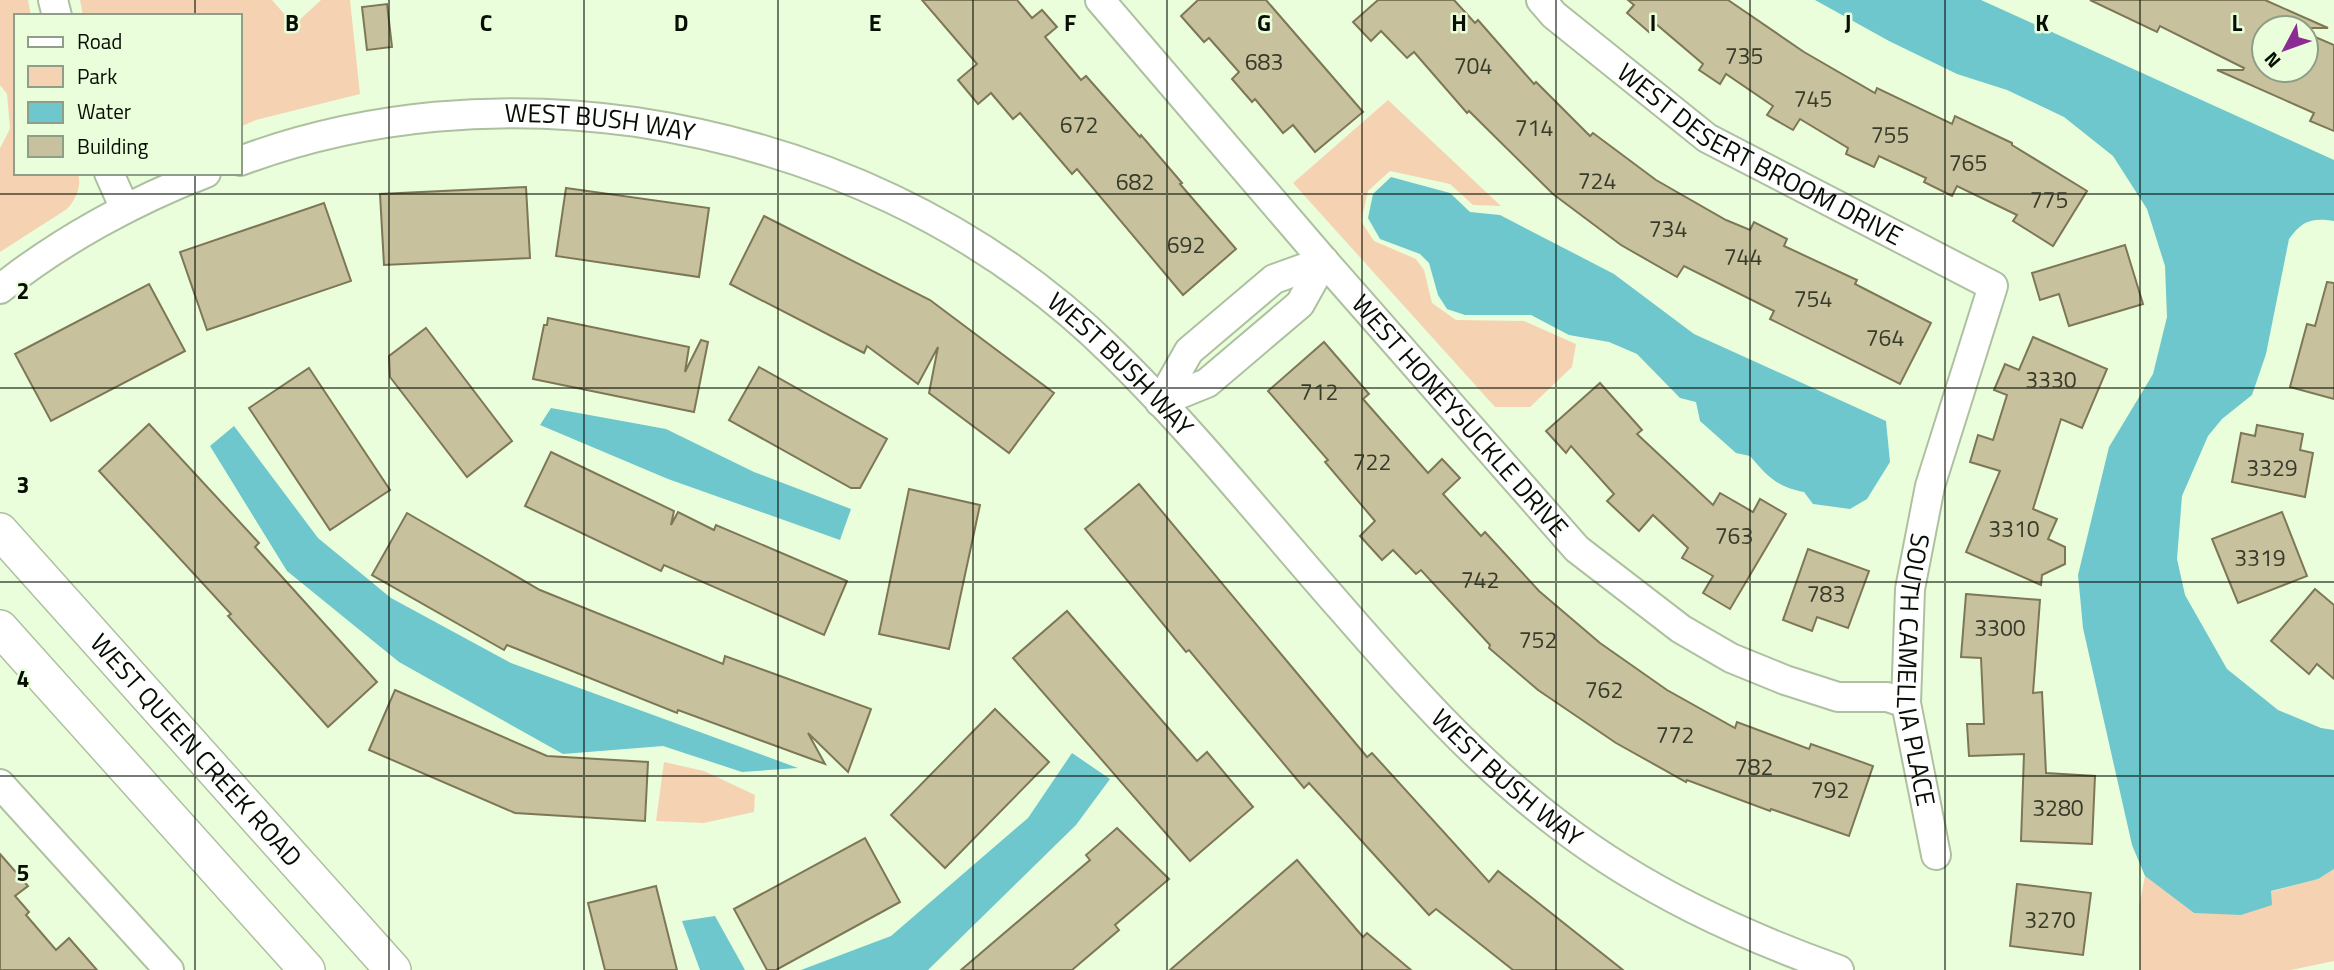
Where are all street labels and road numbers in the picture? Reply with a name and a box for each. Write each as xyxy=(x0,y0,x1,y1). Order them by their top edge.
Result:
street label: WEST DESERT BROOM DRIVE xyxy=(1609,53,1910,255)
street label: WEST BUSH WAY xyxy=(504,93,699,151)
street label: WEST BUSH WAY xyxy=(1039,282,1203,445)
street label: WEST HONEYSUCKLE DRIVE xyxy=(1343,285,1578,546)
street label: SOUTH CAMELLIA PLACE xyxy=(1887,530,1946,809)
street label: WEST QUEEN CREEK ROAD xyxy=(81,624,312,875)
street label: WEST BUSH WAY xyxy=(1422,700,1591,856)

